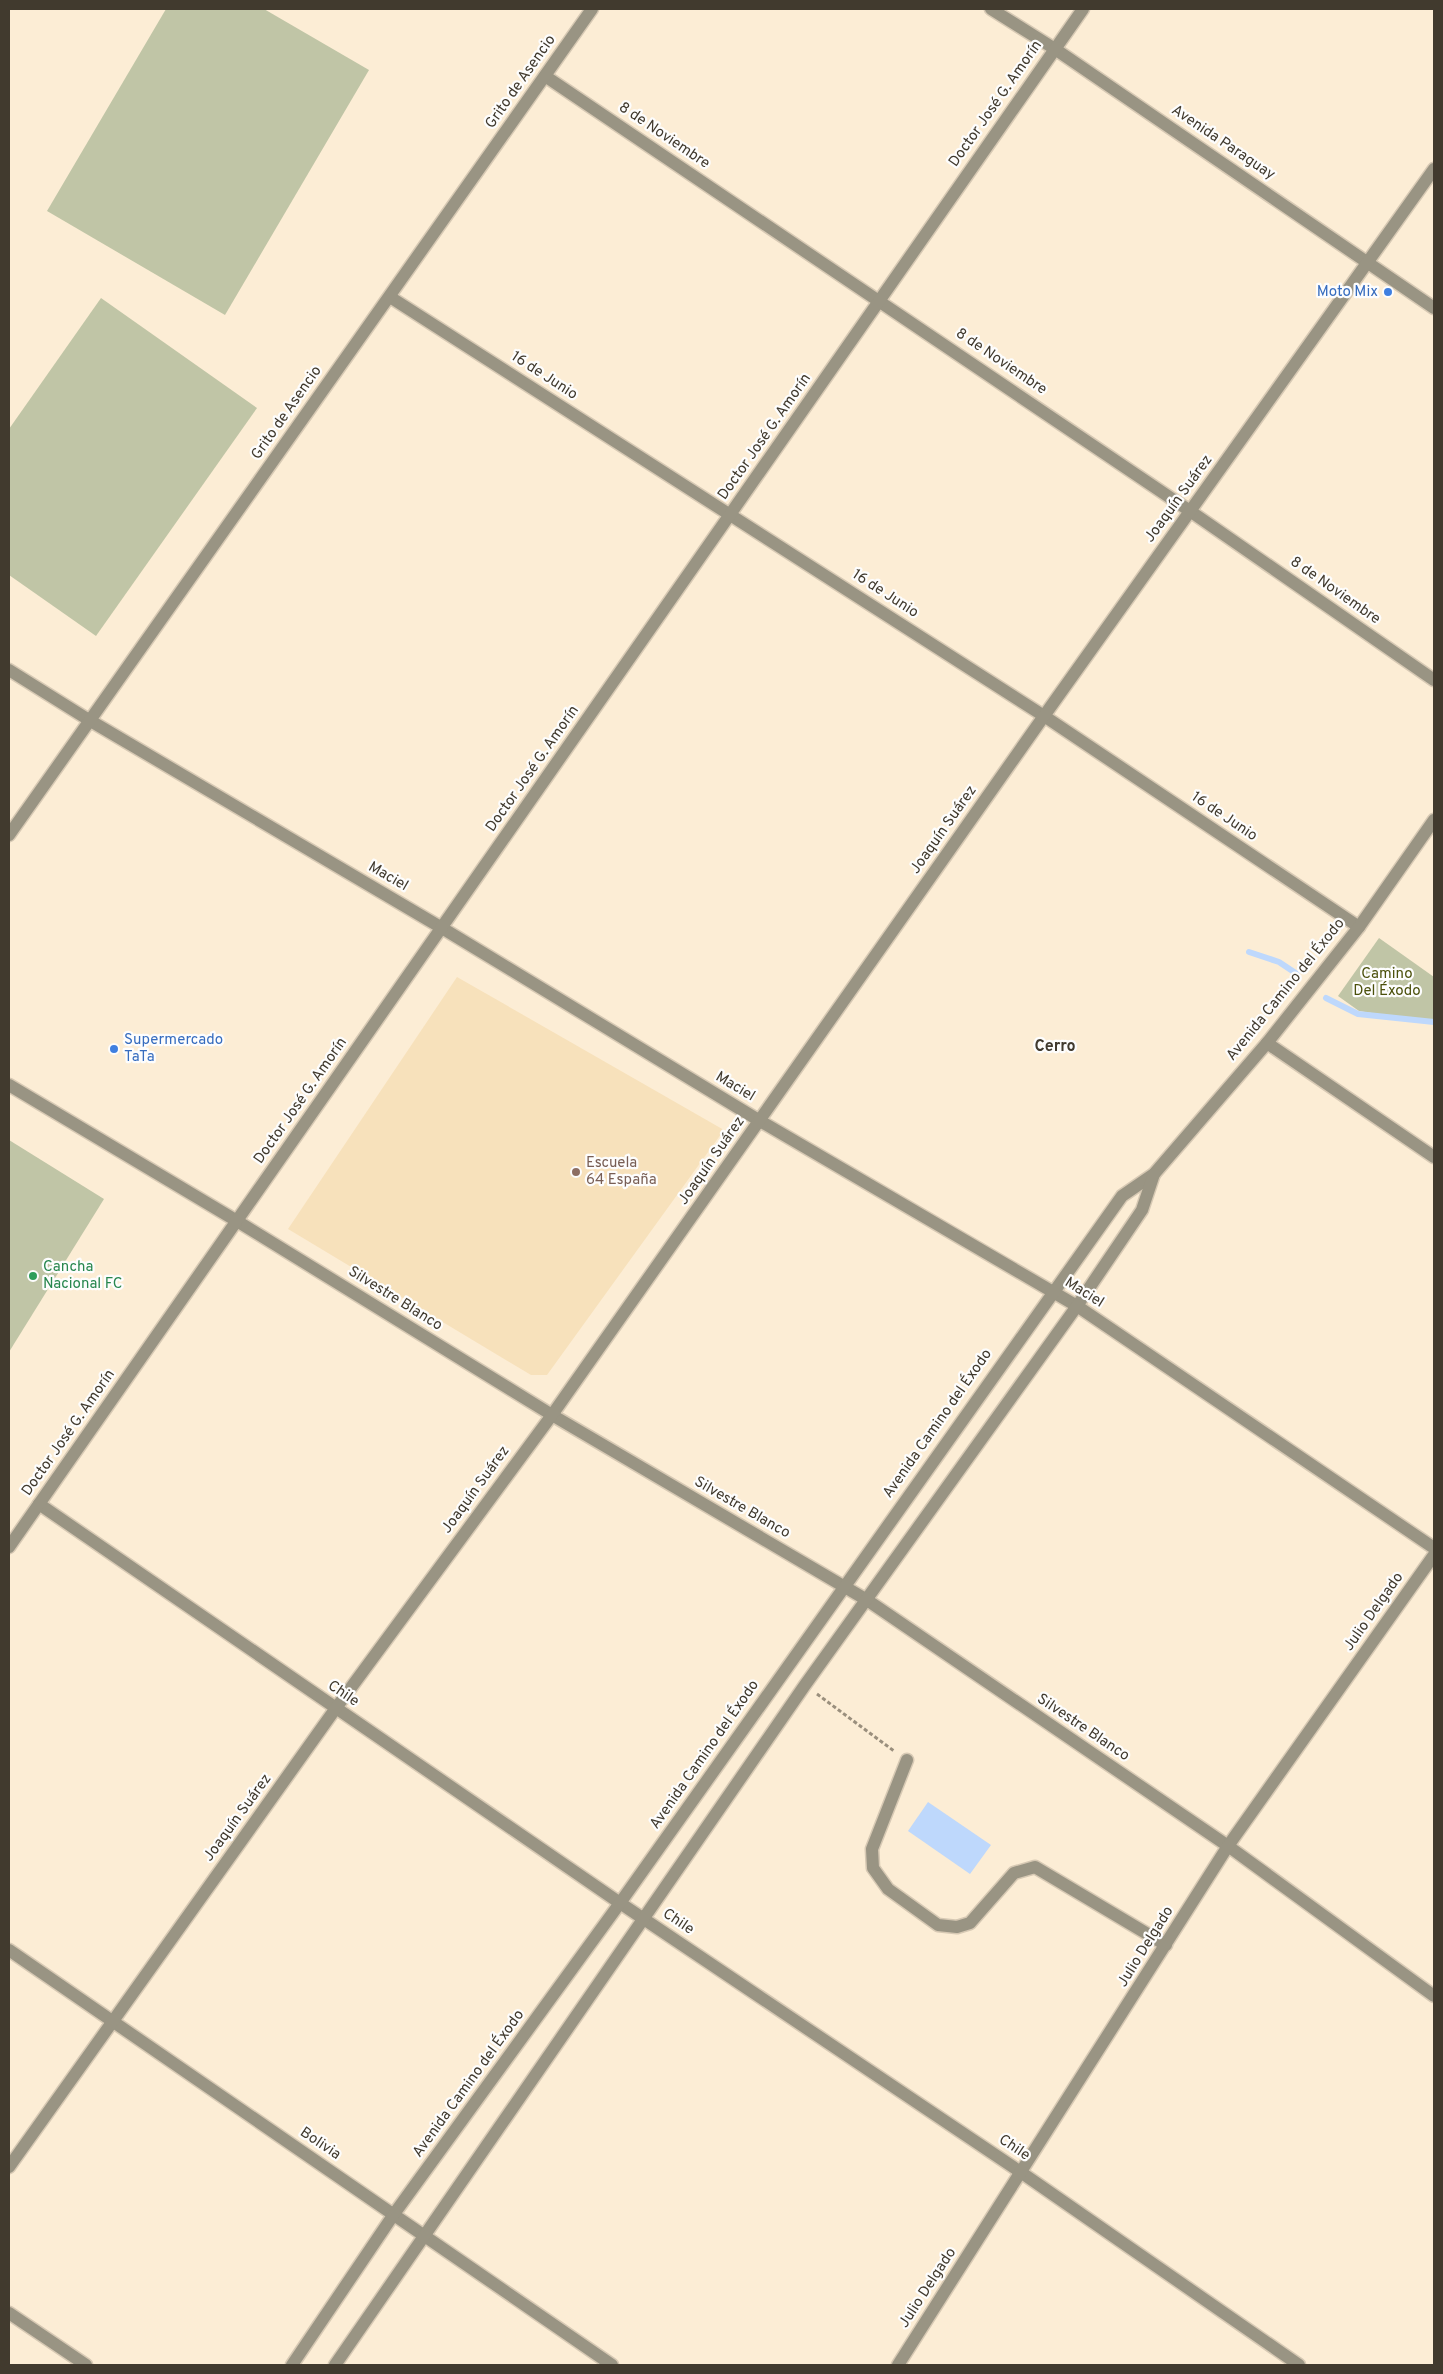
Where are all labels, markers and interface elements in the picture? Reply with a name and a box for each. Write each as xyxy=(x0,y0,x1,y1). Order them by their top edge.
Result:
street label: Grito de Asencio xyxy=(482,31,560,133)
street label: Doctor José G. Amorín xyxy=(945,37,1047,171)
street label: 8 de Noviembre xyxy=(615,98,713,174)
street label: Avenida Paraguay xyxy=(1168,101,1279,185)
place label: Moto Mix xyxy=(1317,283,1378,302)
marker: Moto Mix xyxy=(1382,286,1394,298)
street label: 8 de Noviembre xyxy=(952,324,1050,400)
street label: 16 de Junio xyxy=(507,347,581,405)
street label: Grito de Asencio xyxy=(248,362,326,464)
street label: Doctor José G. Amorín xyxy=(714,370,816,504)
street label: Joaquín Suárez xyxy=(1141,451,1217,547)
street label: 8 de Noviembre xyxy=(1286,553,1384,629)
street label: 16 de Junio xyxy=(848,565,922,623)
street label: Doctor José G. Amorín xyxy=(482,702,584,836)
street label: Joaquín Suárez xyxy=(906,782,982,878)
street label: 16 de Junio xyxy=(1187,788,1261,846)
street label: Maciel xyxy=(365,858,411,896)
street label: Avenida Camino del Éxodo xyxy=(1222,914,1349,1065)
park label: Camino Del Éxodo xyxy=(1353,965,1421,1001)
place label: Supermercado TaTa xyxy=(124,1031,223,1067)
street label: Doctor José G. Amorín xyxy=(250,1034,352,1168)
district label: Cerro xyxy=(1035,1037,1075,1057)
marker: Supermercado TaTa xyxy=(108,1043,120,1055)
street label: Maciel xyxy=(712,1068,758,1106)
street label: Joaquín Suárez xyxy=(674,1113,750,1209)
place label: Escuela 64 España xyxy=(586,1154,657,1190)
marker: Escuela 64 España xyxy=(570,1166,582,1178)
place label: Cancha Nacional FC xyxy=(43,1258,122,1294)
street label: Silvestre Blanco xyxy=(344,1262,446,1336)
marker: Cancha Nacional FC xyxy=(27,1270,39,1282)
street label: Maciel xyxy=(1061,1274,1107,1312)
street label: Avenida Camino del Éxodo xyxy=(878,1345,997,1502)
street label: Doctor José G. Amorín xyxy=(18,1366,120,1500)
street label: Joaquín Suárez xyxy=(438,1442,514,1538)
street label: Silvestre Blanco xyxy=(691,1473,793,1543)
street label: Julio Delgado xyxy=(1340,1569,1408,1655)
street label: Avenida Camino del Éxodo xyxy=(645,1676,764,1833)
street label: Chile xyxy=(324,1677,362,1711)
street label: Silvestre Blanco xyxy=(1033,1690,1133,1766)
street label: Joaquín Suárez xyxy=(200,1770,276,1866)
street label: Julio Delgado xyxy=(1114,1903,1178,1991)
street label: Chile xyxy=(659,1905,697,1939)
street label: Avenida Camino del Éxodo xyxy=(408,2006,529,2162)
street label: Bolivia xyxy=(296,2123,344,2165)
street label: Chile xyxy=(995,2131,1033,2165)
street label: Julio Delgado xyxy=(895,2244,961,2332)

